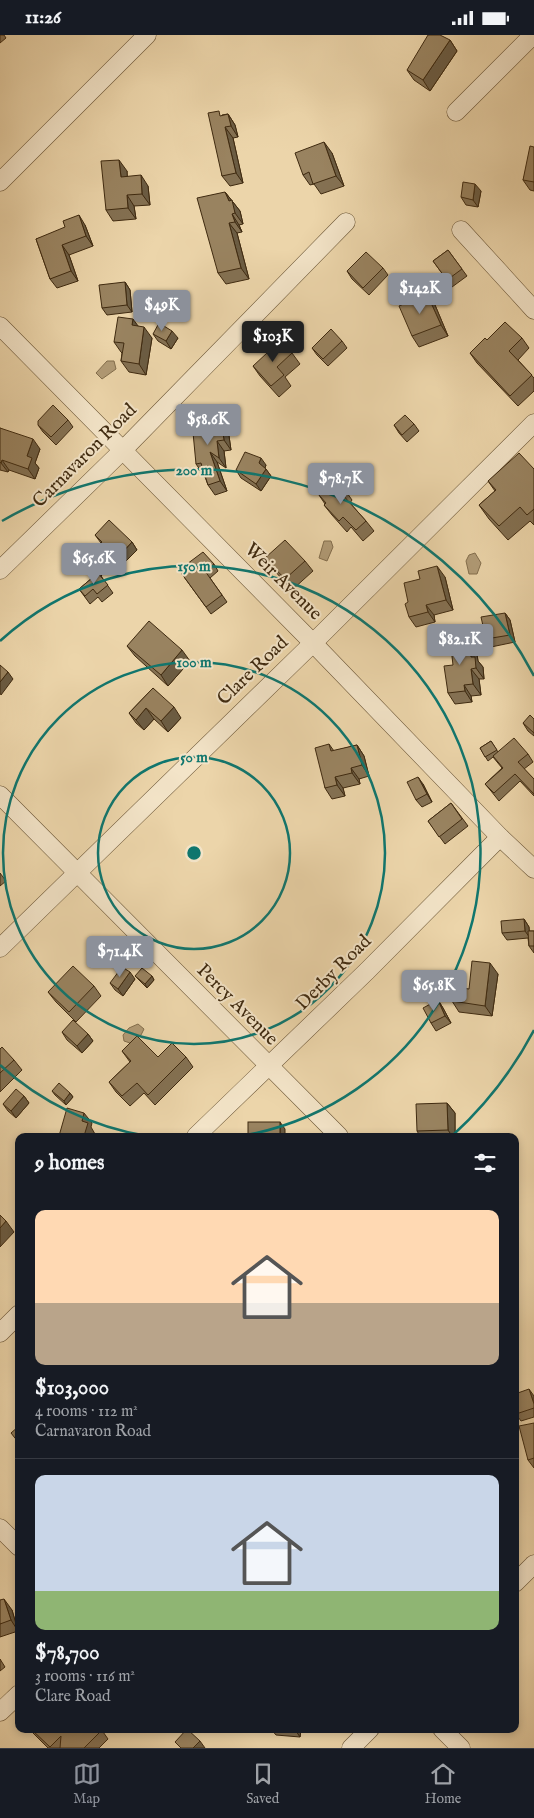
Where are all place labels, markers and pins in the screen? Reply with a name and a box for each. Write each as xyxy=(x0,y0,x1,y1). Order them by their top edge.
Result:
pin: $142K xyxy=(385,273,455,315)
pin: $49K xyxy=(132,289,192,332)
pin: $103K xyxy=(238,321,308,363)
pin: $58.6K xyxy=(167,403,249,446)
pin: $78.7K xyxy=(300,463,382,505)
pin: $65.6K xyxy=(53,543,135,585)
pin: $82.1K xyxy=(419,623,501,666)
centre of rings xyxy=(185,844,203,862)
pin: $71.4K xyxy=(79,935,161,978)
pin: $65.8K xyxy=(393,969,475,1012)

